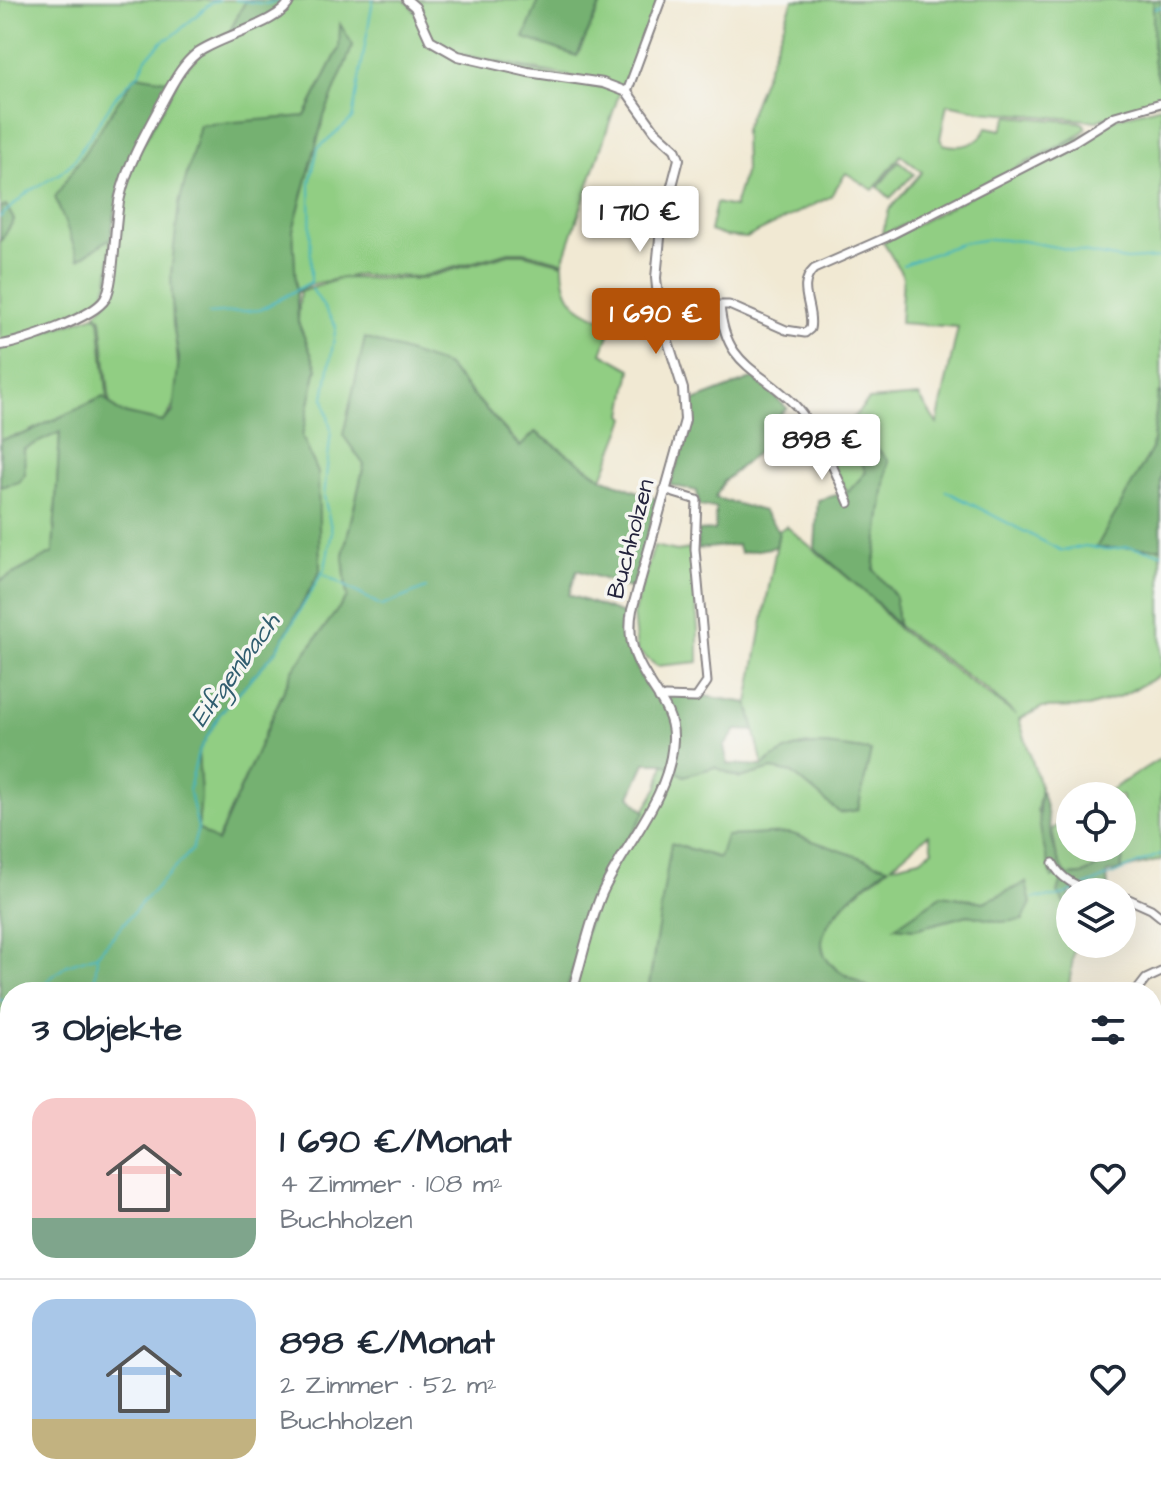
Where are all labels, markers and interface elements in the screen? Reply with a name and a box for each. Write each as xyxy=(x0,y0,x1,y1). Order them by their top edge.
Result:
pin: 1 710 € xyxy=(566,186,714,254)
text: 1 710 € xyxy=(600,194,680,230)
pin: 1 690 € xyxy=(582,288,730,356)
text: 1 690 € xyxy=(610,296,702,332)
pin: 898 € xyxy=(766,414,878,482)
text: 898 € xyxy=(782,422,862,458)
street label: Buchholzen xyxy=(599,476,663,602)
water label: Eifgenbach xyxy=(182,605,290,735)
map controls xyxy=(1056,782,1136,958)
button: locate xyxy=(1056,782,1136,862)
button: layers xyxy=(1056,878,1136,958)
text: 3 Objekte xyxy=(32,1006,182,1054)
icon: filters xyxy=(1086,1008,1130,1052)
text: 1 690 €/Monat xyxy=(280,1118,512,1166)
icon: home xyxy=(96,1130,192,1226)
icon: heart xyxy=(1086,1156,1130,1200)
text: 4 Zimmer · 108 m² xyxy=(280,1166,503,1202)
text: Buchholzen xyxy=(280,1202,413,1238)
text: 898 €/Monat xyxy=(280,1319,495,1367)
icon: home xyxy=(96,1331,192,1427)
icon: heart xyxy=(1086,1357,1130,1401)
text: 2 Zimmer · 52 m² xyxy=(280,1367,497,1403)
text: Buchholzen xyxy=(280,1403,413,1439)

